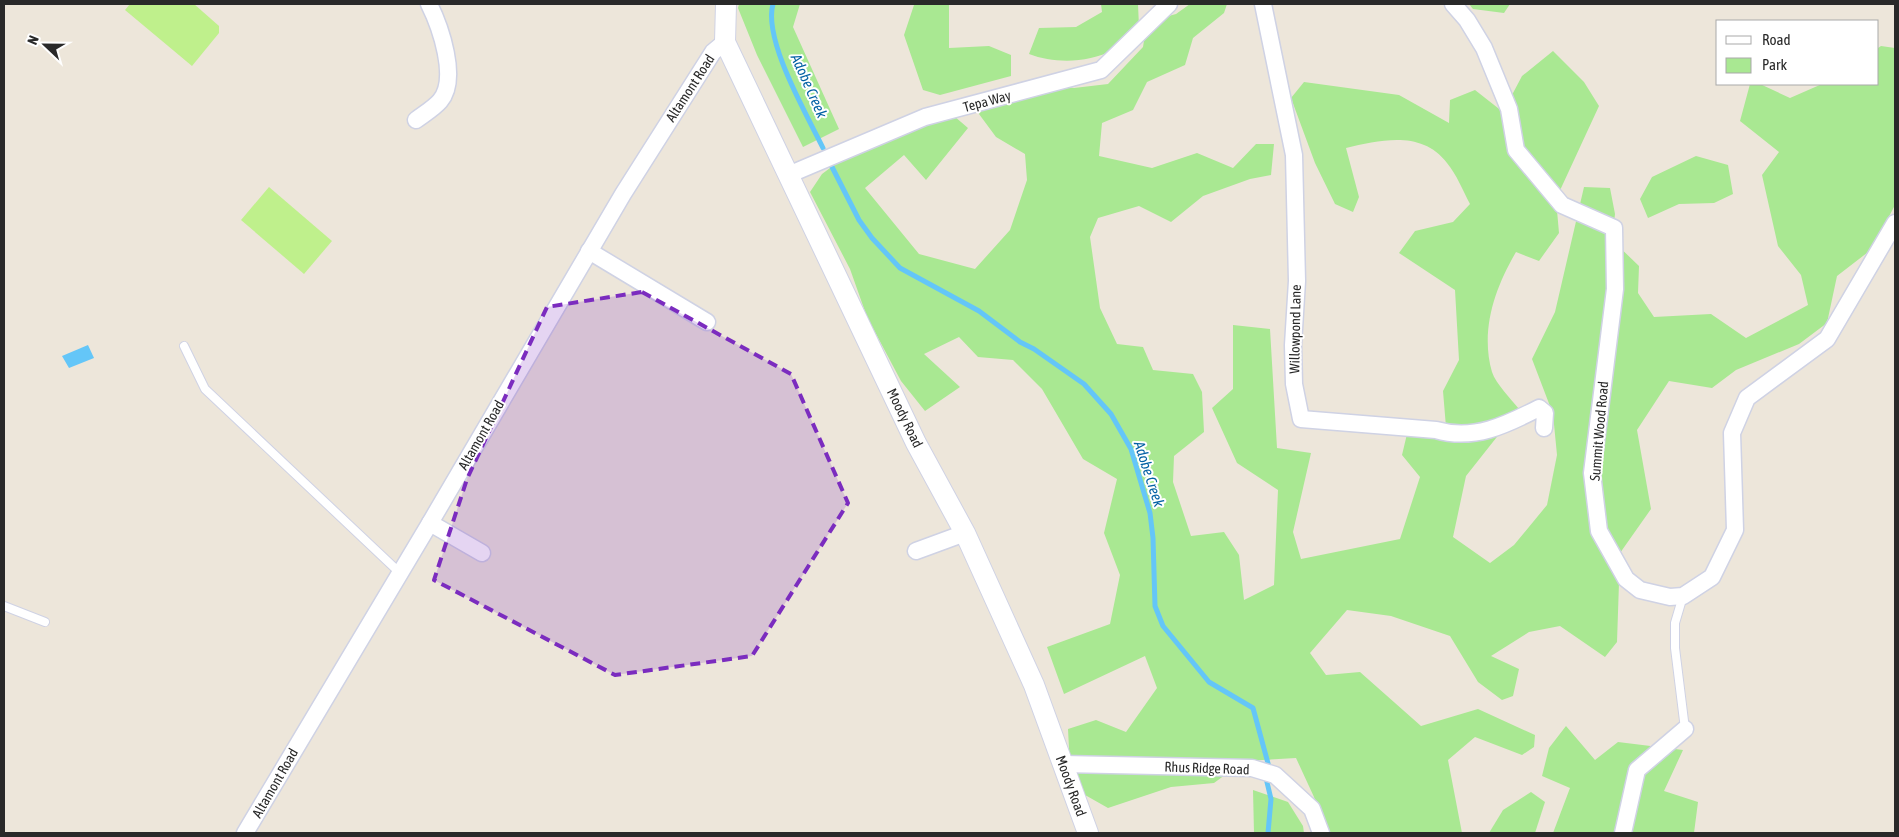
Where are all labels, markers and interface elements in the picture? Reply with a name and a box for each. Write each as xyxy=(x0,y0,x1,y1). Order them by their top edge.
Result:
north arrow xyxy=(20,20,70,70)
legend xyxy=(1716,20,1879,85)
text: Road xyxy=(1762,31,1791,48)
text: N xyxy=(24,33,42,47)
water label: Adobe Creek xyxy=(787,50,831,121)
street label: Altamont Road xyxy=(662,51,718,125)
text: Park xyxy=(1762,56,1787,73)
street label: Tepa Way xyxy=(961,87,1013,115)
street label: Willowpond Lane xyxy=(1286,284,1304,374)
street label: Summit Wood Road xyxy=(1587,380,1611,482)
street label: Moody Road xyxy=(884,386,926,450)
street label: Altamont Road xyxy=(455,398,507,472)
water label: Adobe Creek xyxy=(1131,438,1168,509)
street label: Altamont Road xyxy=(249,746,301,820)
street label: Moody Road xyxy=(1053,753,1089,819)
street label: Rhus Ridge Road xyxy=(1164,759,1250,777)

